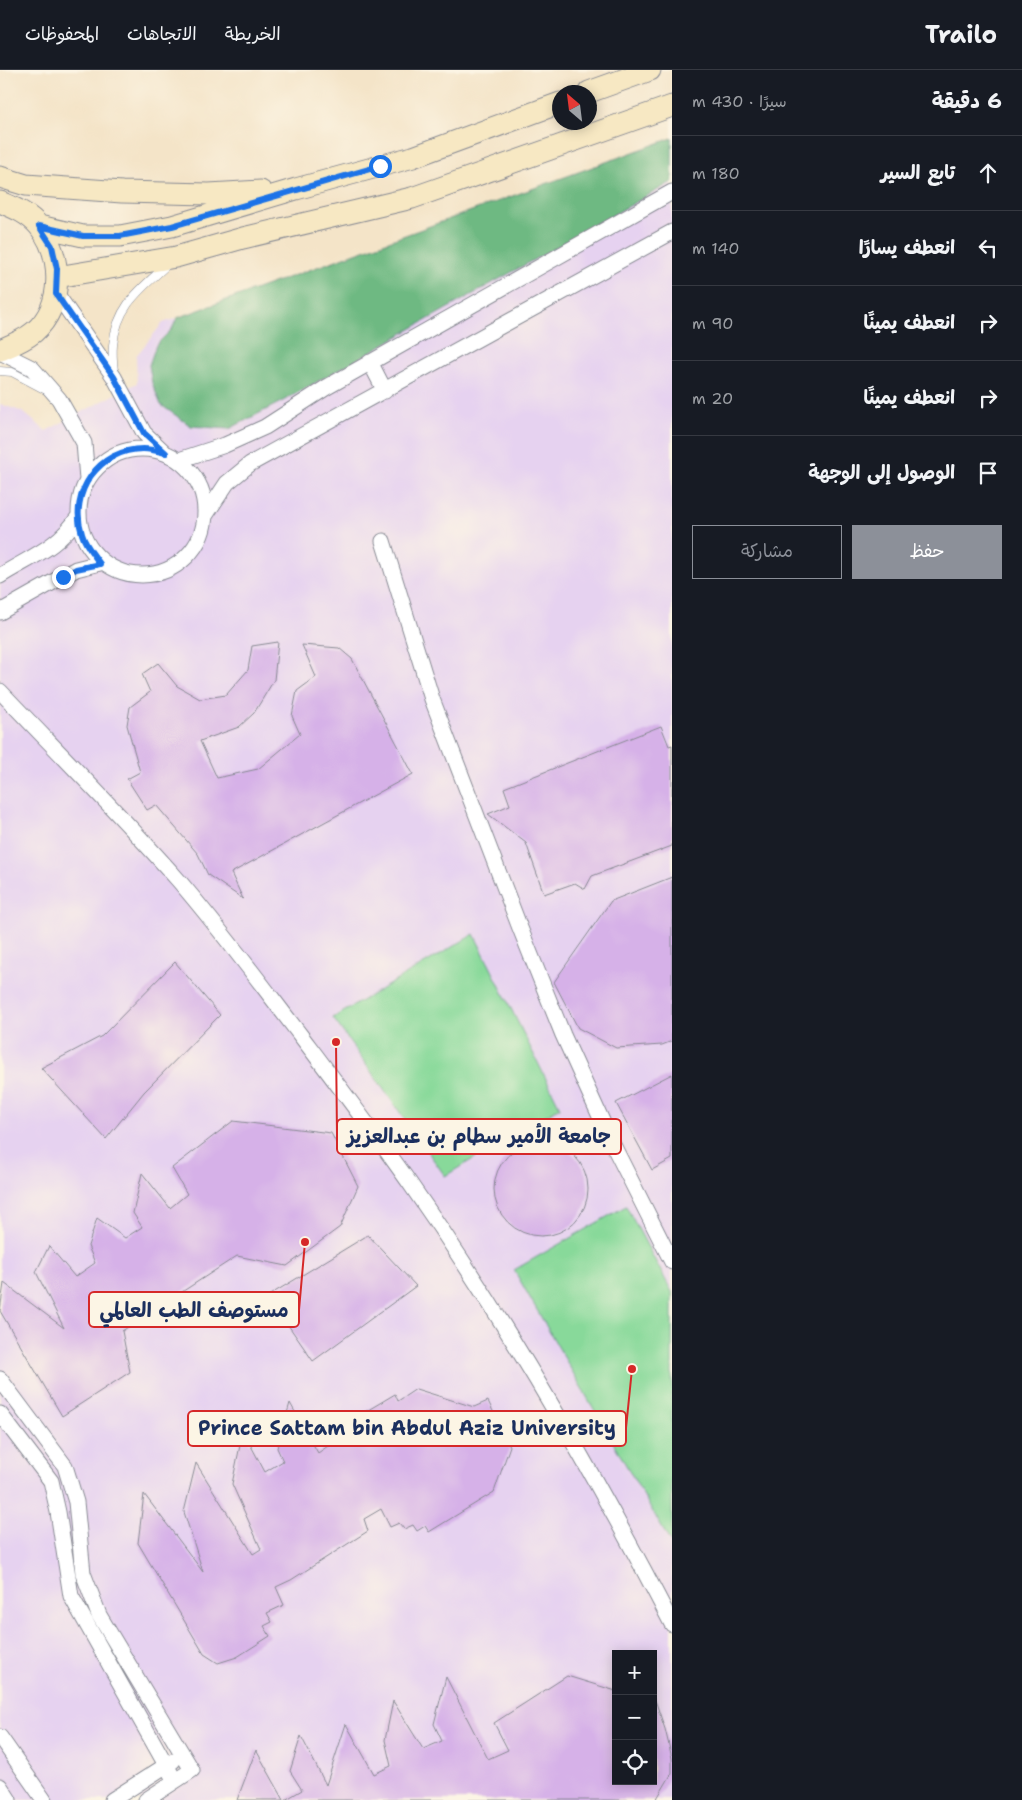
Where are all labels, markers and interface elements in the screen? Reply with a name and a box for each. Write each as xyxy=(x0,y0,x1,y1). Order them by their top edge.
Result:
text: Trailo xyxy=(925,19,997,51)
text: المحفوظات xyxy=(25,22,99,46)
text: الاتجاهات xyxy=(127,22,197,46)
text: الخريطة xyxy=(225,22,281,46)
north arrow xyxy=(552,85,597,130)
text: 6 دقيقة xyxy=(932,87,1002,115)
text: سيرًا · 430 m xyxy=(692,91,787,112)
route start xyxy=(369,155,392,178)
icon: ahead xyxy=(974,159,1002,187)
text: تابع السير xyxy=(881,160,955,185)
text: 180 m xyxy=(692,163,740,184)
icon: left xyxy=(974,234,1002,262)
text: انعطف يسارًا xyxy=(859,235,955,260)
text: 140 m xyxy=(692,238,740,259)
icon: right xyxy=(974,309,1002,337)
text: انعطف يمينًا xyxy=(864,310,955,335)
text: 90 m xyxy=(692,313,733,334)
icon: right xyxy=(974,384,1002,412)
text: انعطف يمينًا xyxy=(864,385,955,410)
text: 20 m xyxy=(692,388,733,409)
icon: arrive xyxy=(974,459,1002,487)
text: الوصول إلى الوجهة xyxy=(808,460,955,485)
button: مشاركة xyxy=(692,525,842,579)
button: حفظ xyxy=(852,525,1002,579)
route end xyxy=(52,566,75,589)
callout: جامعة الأمير سطام بن عبدالعزيز xyxy=(337,1119,621,1154)
text: جامعة الأمير سطام بن عبدالعزيز xyxy=(345,1123,611,1151)
callout: مستوصف الطب العالمي xyxy=(89,1292,299,1327)
text: مستوصف الطب العالمي xyxy=(99,1297,289,1328)
callout: Prince Sattam bin Abdul Aziz University xyxy=(188,1411,626,1446)
text: Prince Sattam bin Abdul Aziz University xyxy=(198,1415,616,1441)
map controls xyxy=(612,1650,657,1785)
button: + xyxy=(612,1650,657,1695)
button: − xyxy=(612,1695,657,1740)
button: locate xyxy=(612,1740,657,1785)

